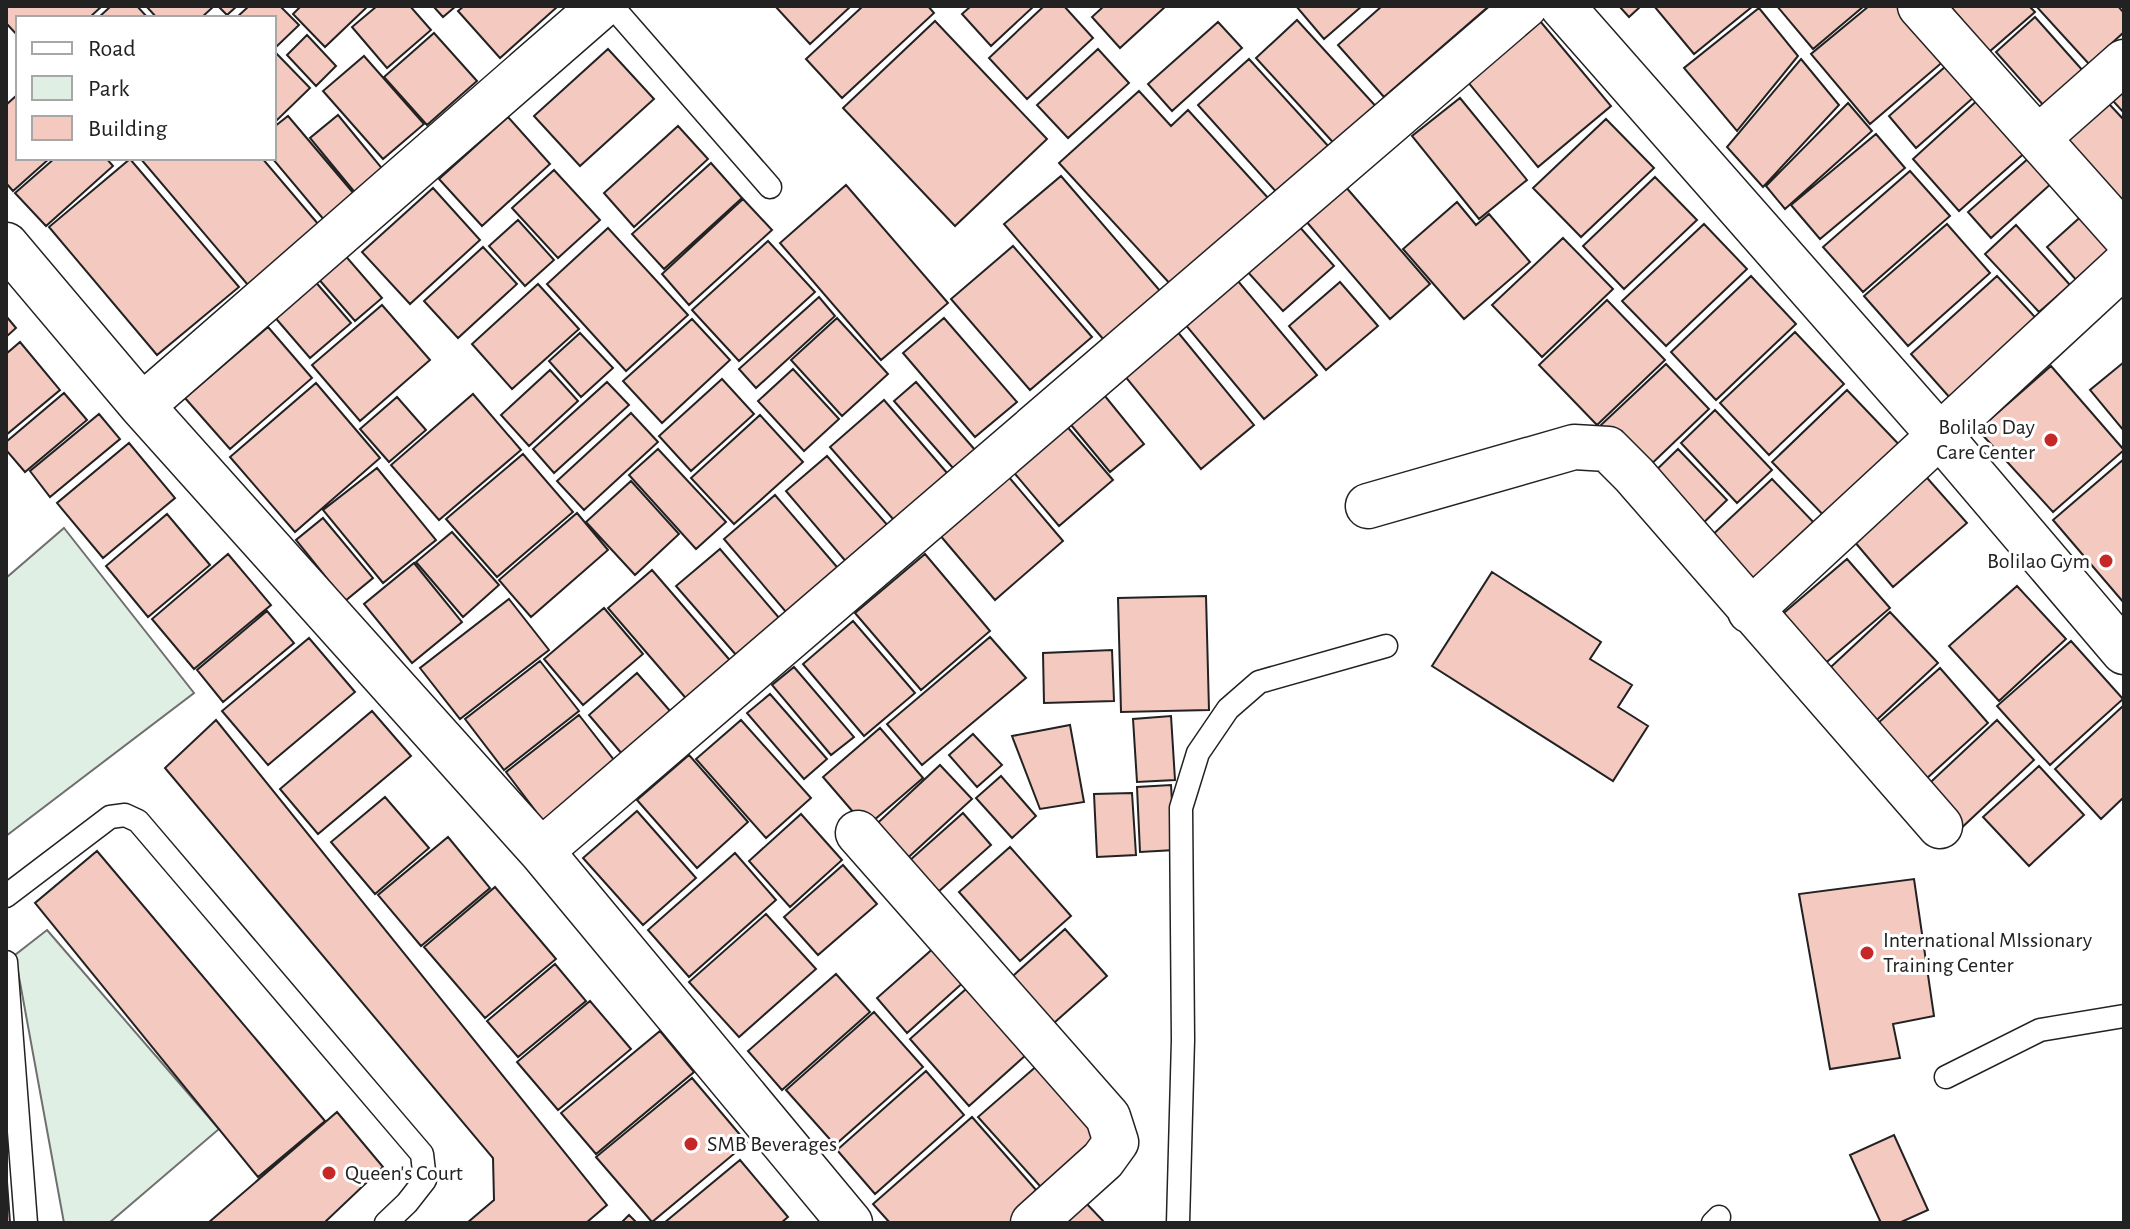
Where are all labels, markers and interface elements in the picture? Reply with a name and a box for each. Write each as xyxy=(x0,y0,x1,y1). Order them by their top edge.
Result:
legend xyxy=(16,16,276,160)
text: Road xyxy=(88,37,136,61)
text: Park xyxy=(88,77,129,101)
text: Building xyxy=(88,117,167,141)
place label: Bolilao Day Care Center xyxy=(1936,416,2036,463)
marker: Bolilao Day Care Center xyxy=(2042,431,2060,449)
place label: Bolilao Gym xyxy=(1987,550,2090,572)
marker: Bolilao Gym xyxy=(2097,552,2115,570)
place label: International MIssionary Training Center xyxy=(1883,929,2093,976)
marker: International MIssionary Training Center xyxy=(1858,944,1876,962)
place label: SMB Beverages xyxy=(707,1133,837,1155)
marker: SMB Beverages xyxy=(682,1135,700,1153)
place label: Queen's Court xyxy=(345,1162,463,1184)
marker: Queen's Court xyxy=(320,1164,338,1182)

